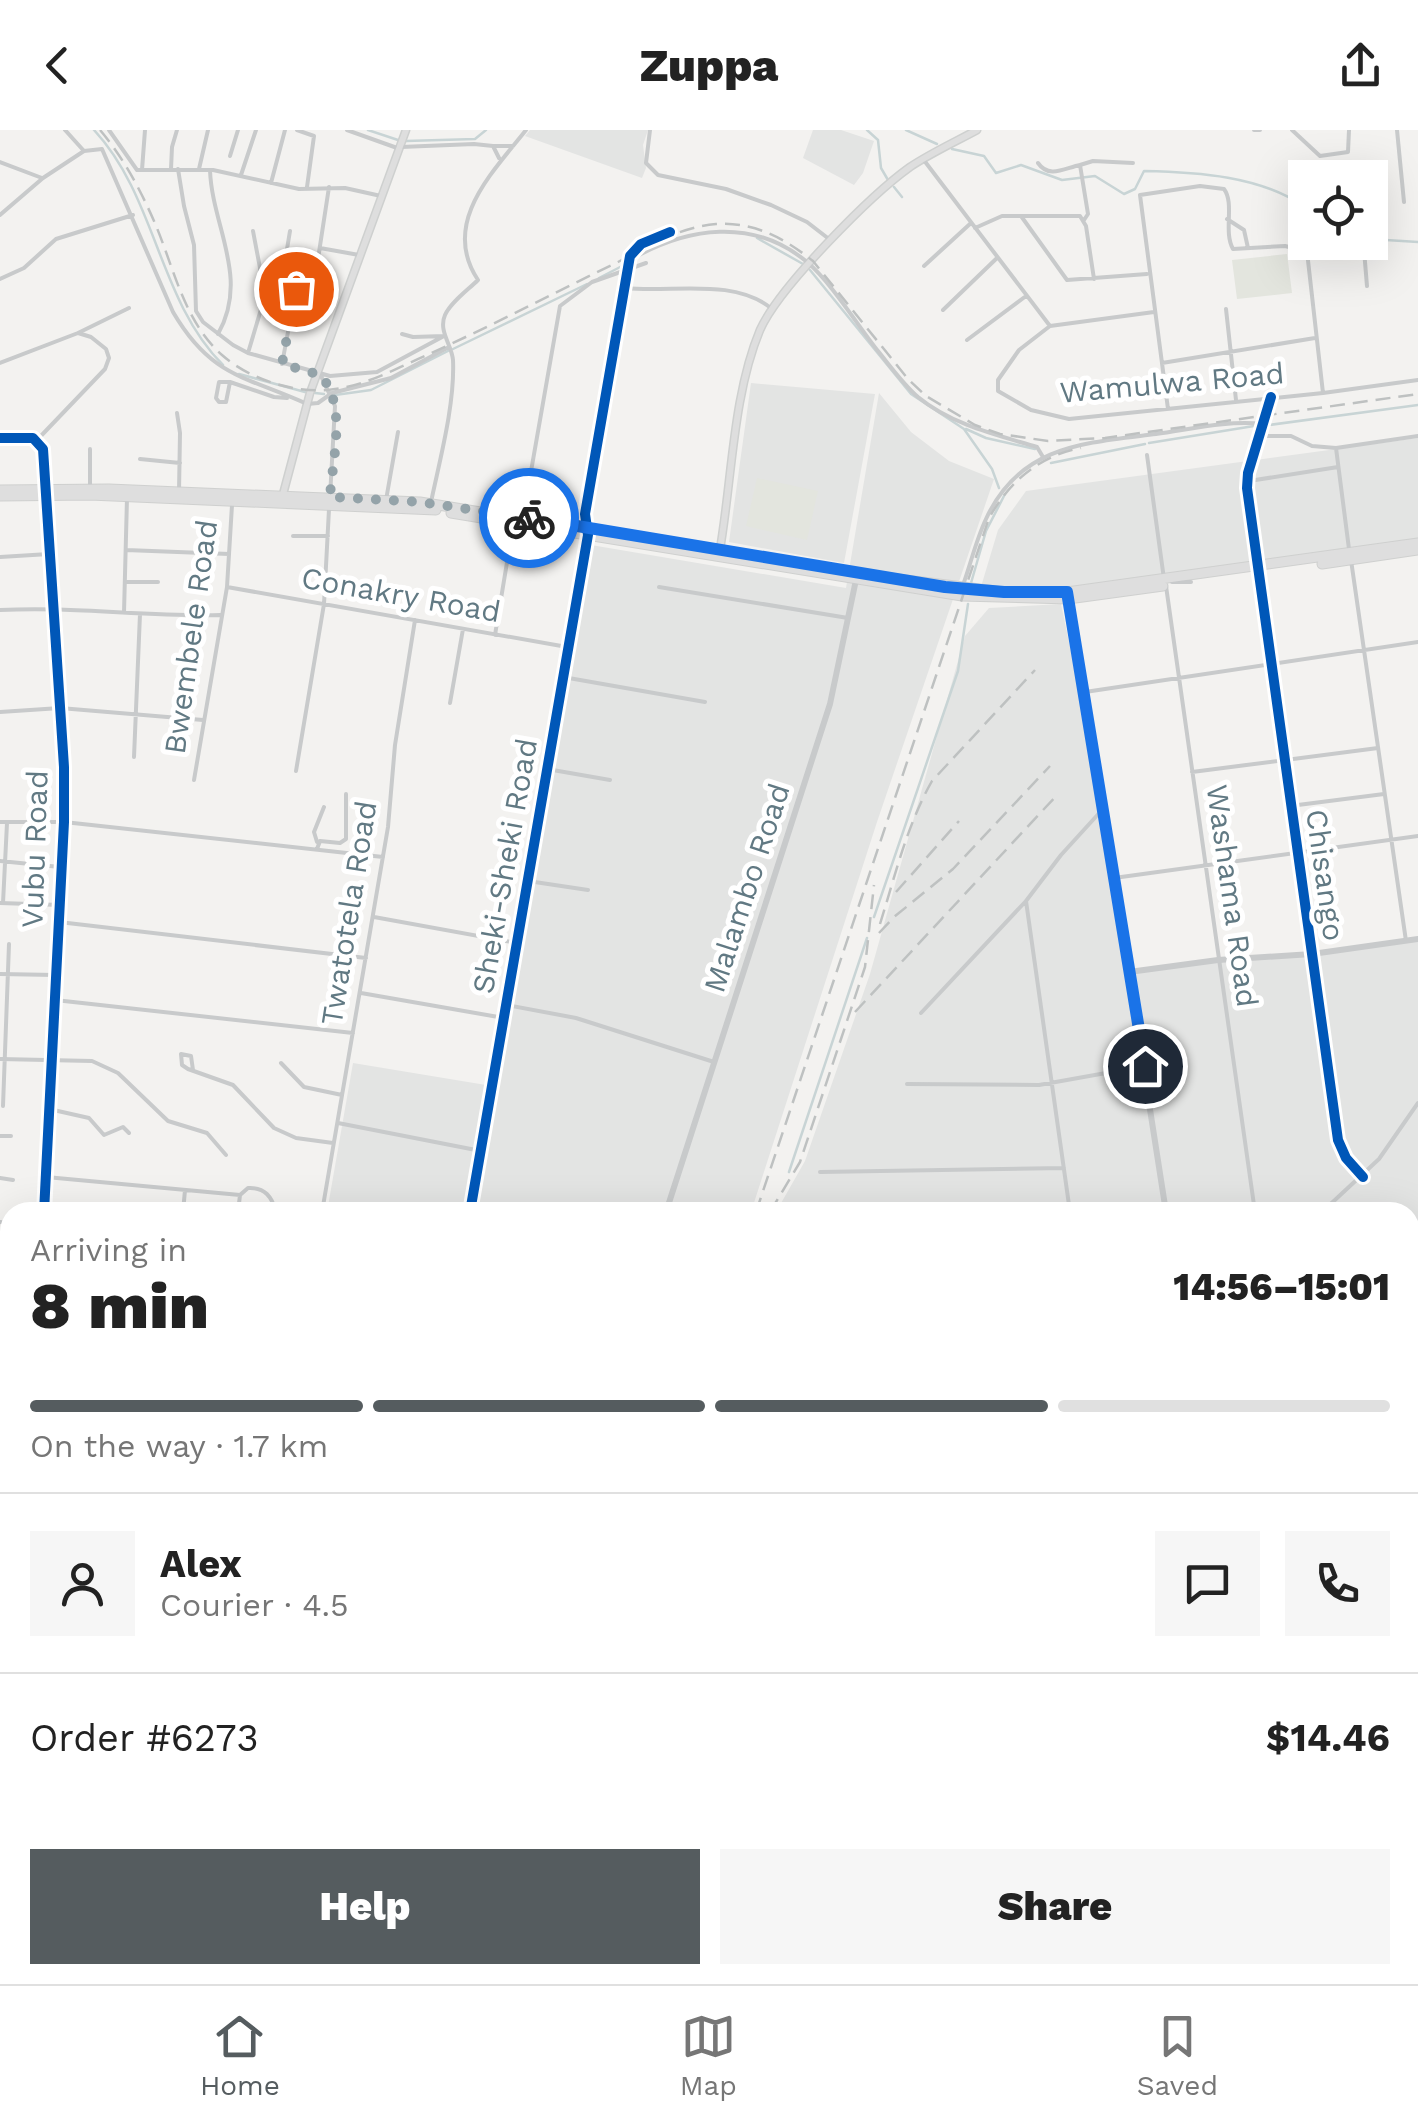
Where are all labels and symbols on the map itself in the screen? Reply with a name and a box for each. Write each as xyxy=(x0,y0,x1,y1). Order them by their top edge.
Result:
pin xyxy=(254,247,339,332)
street label: Wamulwa Road xyxy=(1058,355,1285,410)
courier xyxy=(479,468,579,568)
street label: Bwembele Road xyxy=(157,518,224,756)
street label: Conakry Road xyxy=(299,560,503,629)
street label: Sheki-Sheki Road xyxy=(465,736,544,996)
street label: Vubu Road xyxy=(14,770,55,928)
street label: Malambo Road xyxy=(696,779,797,997)
street label: Washama Road xyxy=(1200,782,1265,1009)
street label: Twatotela Road xyxy=(314,798,384,1027)
street label: Chisango xyxy=(1299,807,1352,943)
pin xyxy=(1103,1024,1188,1109)

